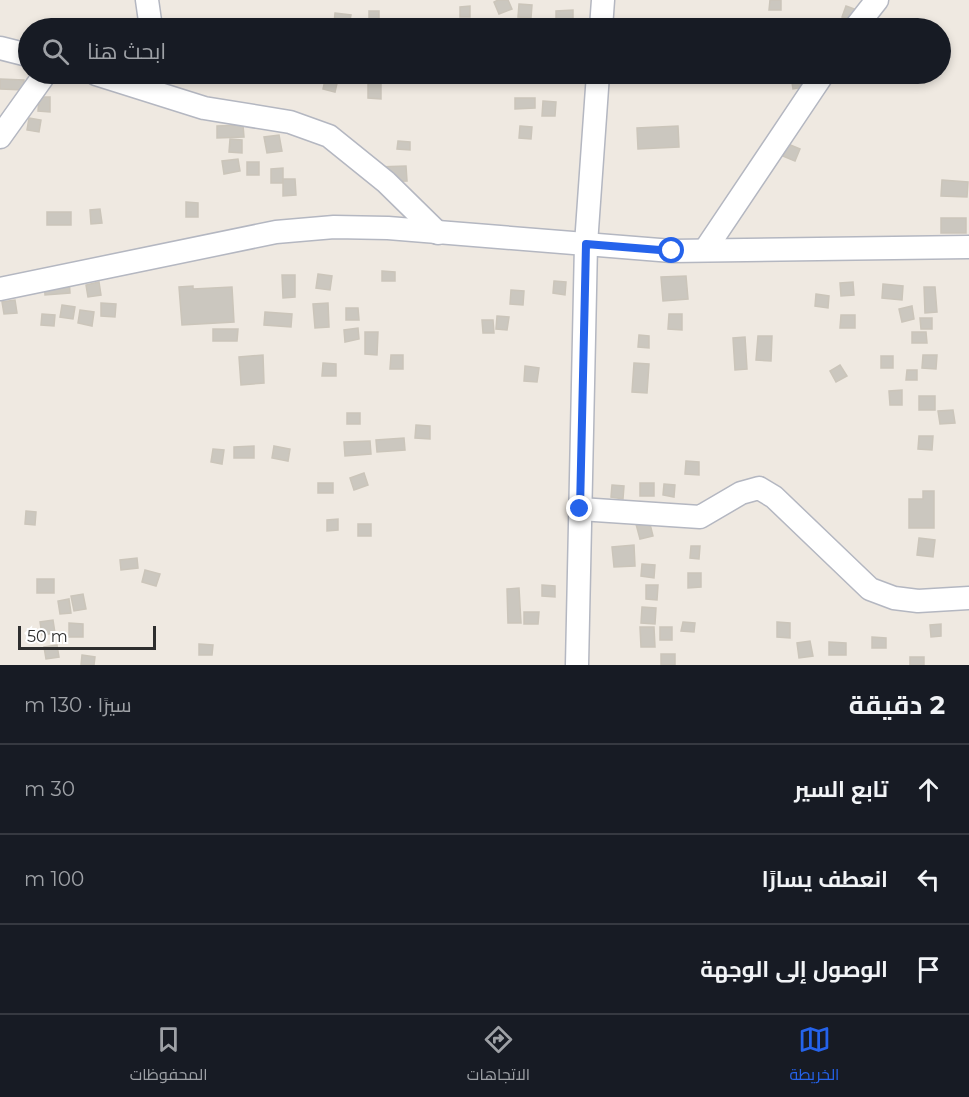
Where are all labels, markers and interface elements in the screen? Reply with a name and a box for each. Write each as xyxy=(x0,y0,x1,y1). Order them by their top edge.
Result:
search box xyxy=(18,18,951,84)
icon: search xyxy=(39,35,72,68)
text: ابحث هنا xyxy=(87,38,166,65)
route start xyxy=(658,237,684,263)
route end xyxy=(566,495,592,521)
scale bar xyxy=(18,623,156,650)
text: 50 m xyxy=(27,627,68,646)
text: 2 دقيقة xyxy=(849,689,945,721)
text: سيرًا · 130 m xyxy=(24,693,132,717)
icon: ahead xyxy=(912,773,945,806)
text: تابع السير xyxy=(794,776,888,803)
text: 30 m xyxy=(24,777,75,801)
icon: left xyxy=(912,863,945,896)
text: انعطف يسارًا xyxy=(762,866,888,893)
text: 100 m xyxy=(24,867,84,891)
icon: arrive xyxy=(912,953,945,986)
text: الوصول إلى الوجهة xyxy=(700,956,888,983)
tab: المحفوظات xyxy=(130,1023,208,1089)
tab: الاتجاهات xyxy=(467,1023,530,1089)
tab: الخريطة xyxy=(789,1023,839,1089)

